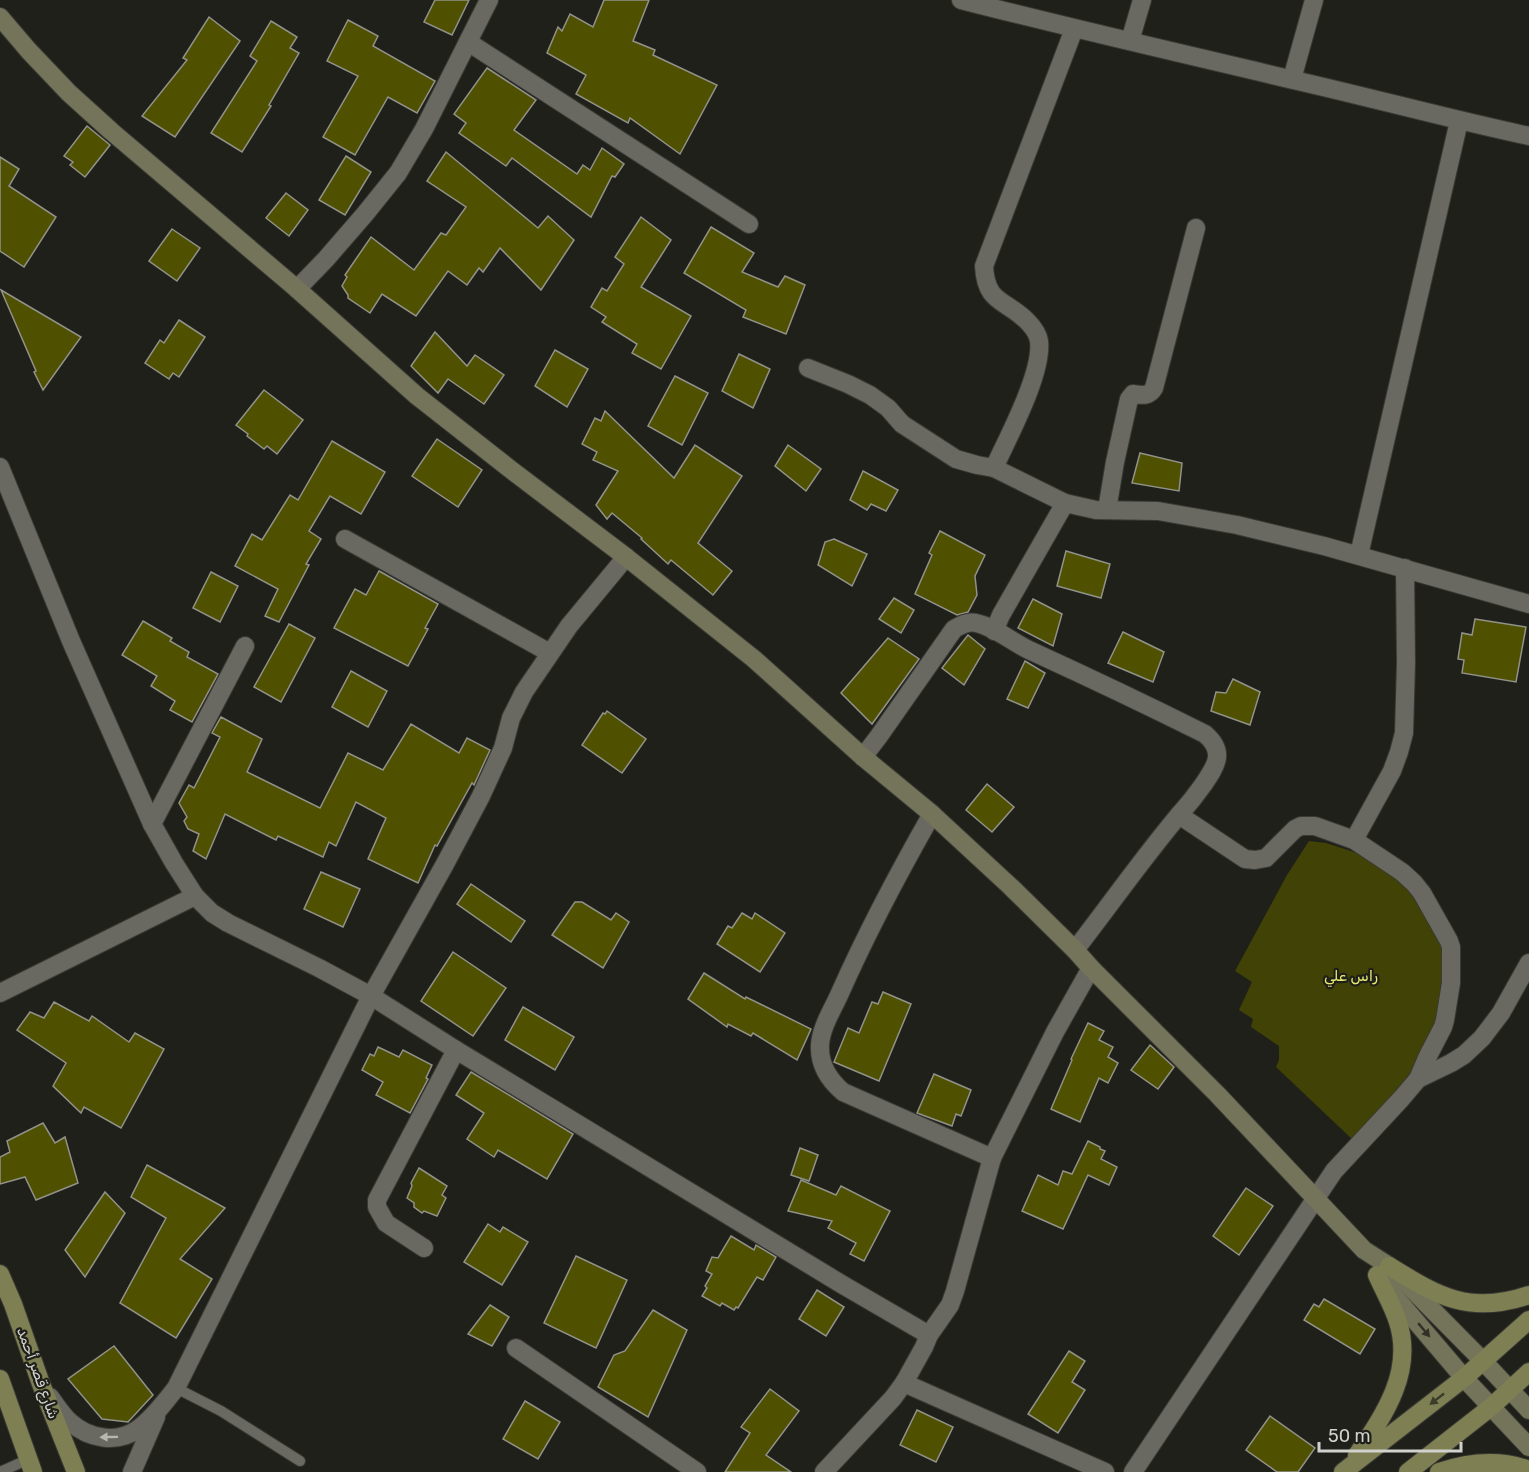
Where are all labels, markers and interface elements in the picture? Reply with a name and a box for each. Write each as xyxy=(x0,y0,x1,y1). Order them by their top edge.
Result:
park label: راس علي xyxy=(1324,967,1378,988)
one-way arrow xyxy=(1417,1322,1430,1338)
street label: شارع قصر أحمد xyxy=(11,1325,63,1422)
one-way arrow xyxy=(1430,1393,1445,1405)
scale bar xyxy=(1319,1415,1462,1453)
text: 50 m xyxy=(1328,1425,1371,1447)
one-way arrow xyxy=(100,1432,119,1442)

